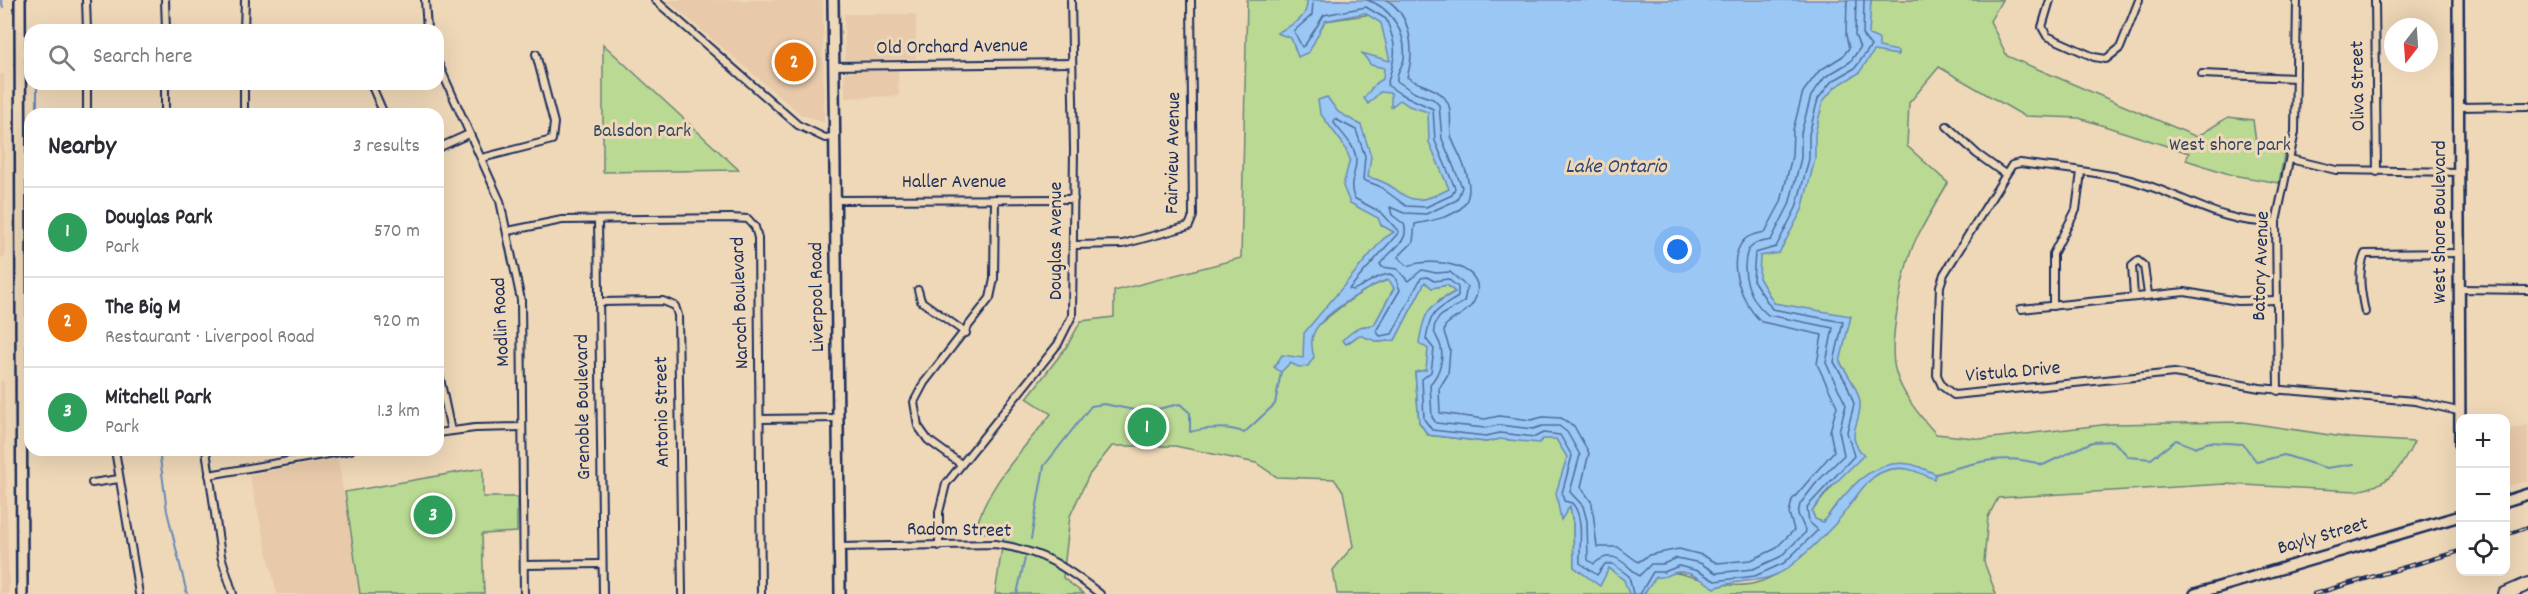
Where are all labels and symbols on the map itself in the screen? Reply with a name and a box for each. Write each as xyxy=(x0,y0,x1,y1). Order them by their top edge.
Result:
north arrow xyxy=(2384,18,2438,72)
street label: Old Orchard Avenue xyxy=(876,33,1028,63)
pin: 2 xyxy=(774,40,814,84)
street label: Oliva Street xyxy=(2344,40,2374,132)
street label: Fairview Avenue xyxy=(1159,91,1189,214)
park label: Balsdon Park xyxy=(593,118,691,146)
park label: West shore park xyxy=(2169,132,2291,160)
street label: West Shore Boulevard xyxy=(2427,140,2455,304)
water label: Lake Ontario xyxy=(1565,153,1668,183)
street label: Haller Avenue xyxy=(902,169,1007,197)
street label: Douglas Avenue xyxy=(1043,182,1071,300)
street label: Batory Avenue xyxy=(2246,210,2278,321)
your location xyxy=(1663,235,1692,264)
street label: Naroch Boulevard xyxy=(725,236,757,370)
street label: Liverpool Road xyxy=(803,242,833,352)
street label: Modlin Road xyxy=(486,277,518,367)
street label: Grenoble Boulevard xyxy=(569,334,599,480)
street label: Vistula Drive xyxy=(1964,355,2062,391)
street label: Antonio Street xyxy=(648,356,678,468)
pin: 1 xyxy=(1128,404,1166,450)
pin: 3 xyxy=(414,492,452,538)
street label: Bayly Street xyxy=(2274,511,2372,563)
street label: Radom Street xyxy=(907,516,1011,546)

